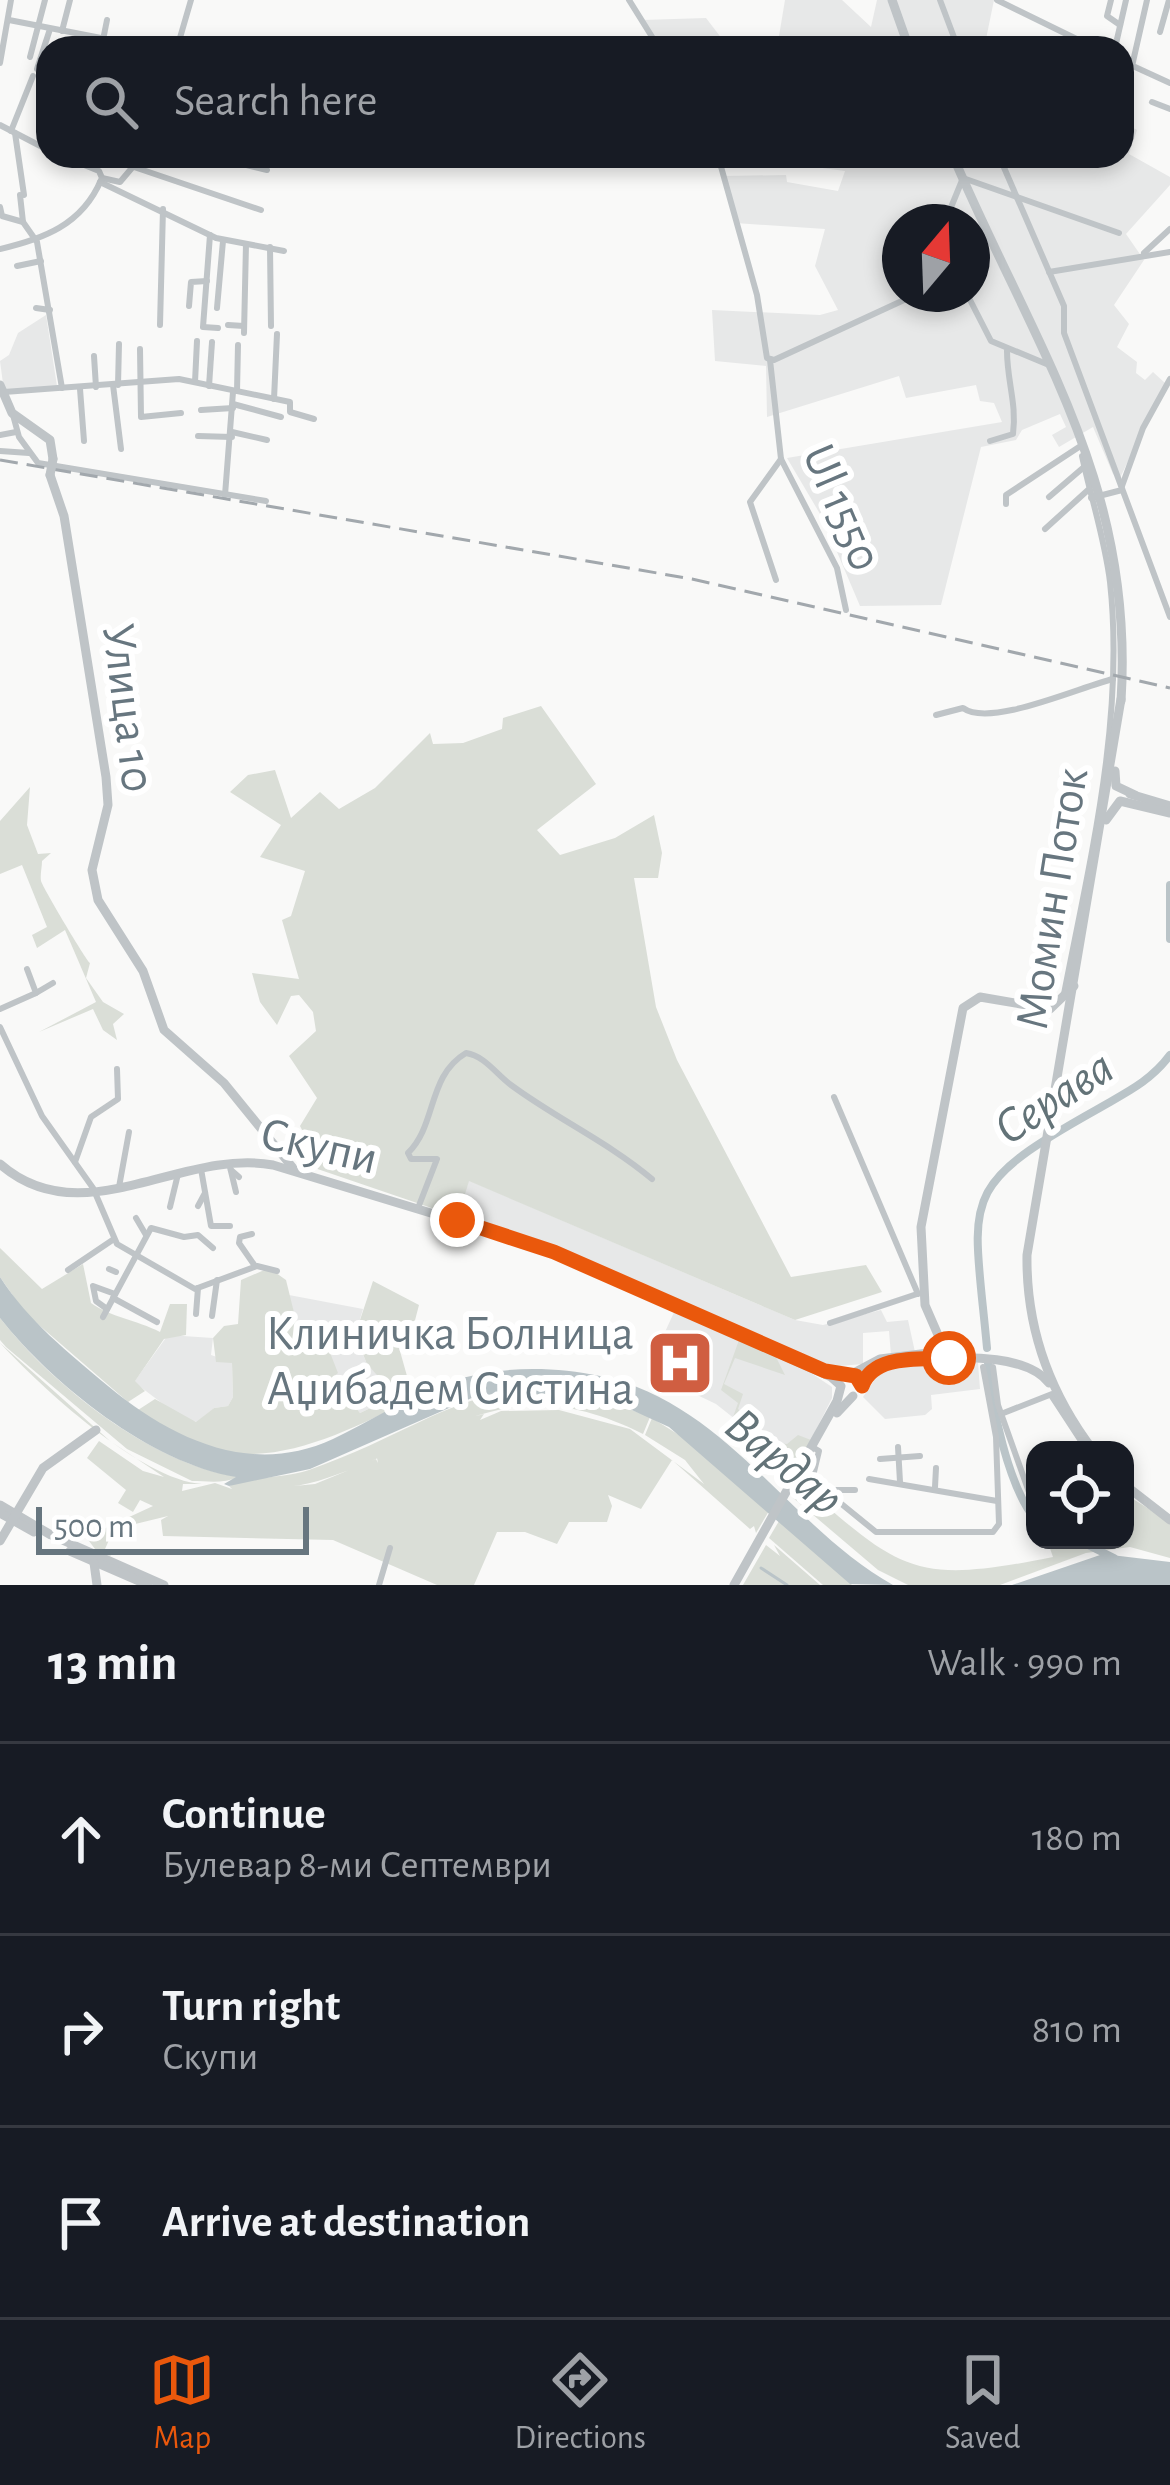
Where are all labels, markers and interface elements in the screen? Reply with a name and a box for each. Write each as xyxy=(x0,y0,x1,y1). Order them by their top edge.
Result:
search box xyxy=(36,36,1134,168)
icon: search xyxy=(78,69,144,135)
text: Search here xyxy=(174,79,377,124)
north arrow xyxy=(882,204,990,312)
street label: Ul 1550 xyxy=(793,438,889,578)
street label: Улица 10 xyxy=(93,621,161,795)
street label: Момин Поток xyxy=(1009,765,1097,1033)
water label: Серава xyxy=(985,1041,1123,1155)
street label: Скупи xyxy=(256,1110,382,1184)
route end xyxy=(430,1193,484,1247)
place label: Клиничка Болница Аџибадем Систина xyxy=(266,1311,634,1414)
hospital icon: Клиничка Болница Аџибадем Систина xyxy=(645,1328,715,1398)
route start xyxy=(922,1331,976,1385)
water label: Вардар xyxy=(716,1399,852,1525)
map controls xyxy=(1026,1441,1134,1549)
button: locate xyxy=(1026,1441,1134,1549)
scale bar xyxy=(36,1501,309,1554)
text: 500 m xyxy=(54,1511,135,1544)
text: 13 min xyxy=(48,1638,178,1689)
text: Walk · 990 m xyxy=(927,1644,1122,1683)
text: Continue xyxy=(162,1792,326,1837)
icon: ahead xyxy=(48,1806,114,1872)
text: 180 m xyxy=(1032,1819,1122,1858)
text: Булевар 8-ми Септември xyxy=(162,1846,552,1885)
text: Turn right xyxy=(162,1984,340,2029)
icon: right xyxy=(48,1998,114,2064)
text: 810 m xyxy=(1032,2011,1122,2050)
text: Скупи xyxy=(162,2038,258,2077)
icon: arrive xyxy=(48,2190,114,2256)
text: Arrive at destination xyxy=(162,2200,530,2245)
tab: Map xyxy=(149,2347,215,2459)
tab: Directions xyxy=(514,2347,646,2459)
tab: Saved xyxy=(945,2347,1020,2459)

